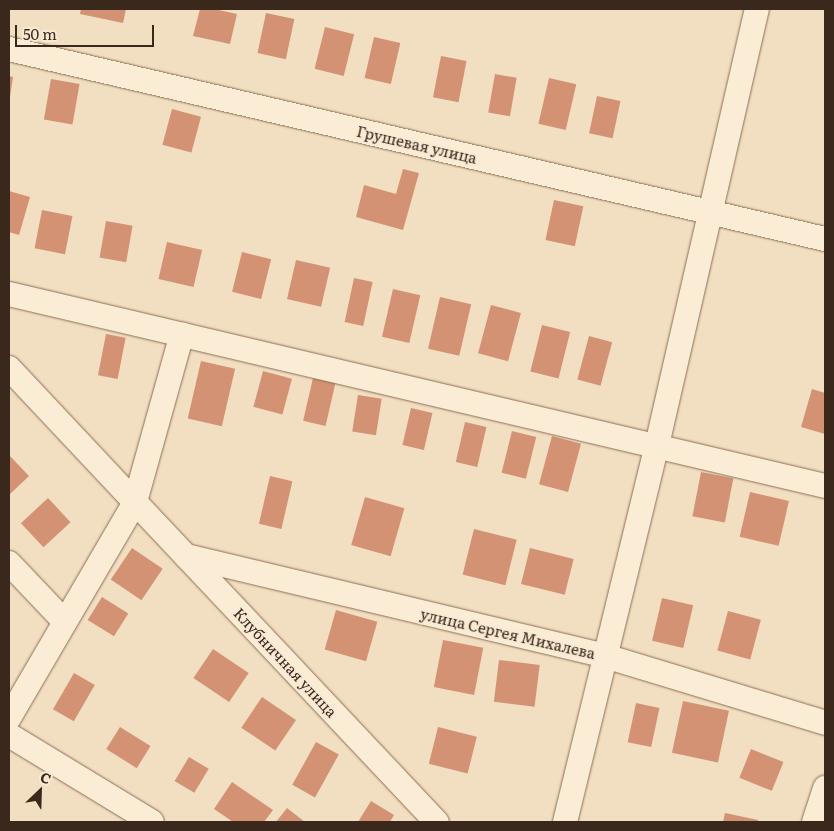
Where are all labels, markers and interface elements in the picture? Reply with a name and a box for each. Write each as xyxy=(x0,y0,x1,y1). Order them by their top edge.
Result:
scale bar xyxy=(18,15,156,47)
text: 50 m xyxy=(23,22,57,45)
street label: Грушевая улица xyxy=(355,121,479,167)
street label: Клубничная улица xyxy=(231,604,341,720)
street label: улица Сергея Михалева xyxy=(419,604,597,662)
north arrow xyxy=(15,766,65,816)
text: С xyxy=(37,766,55,788)

